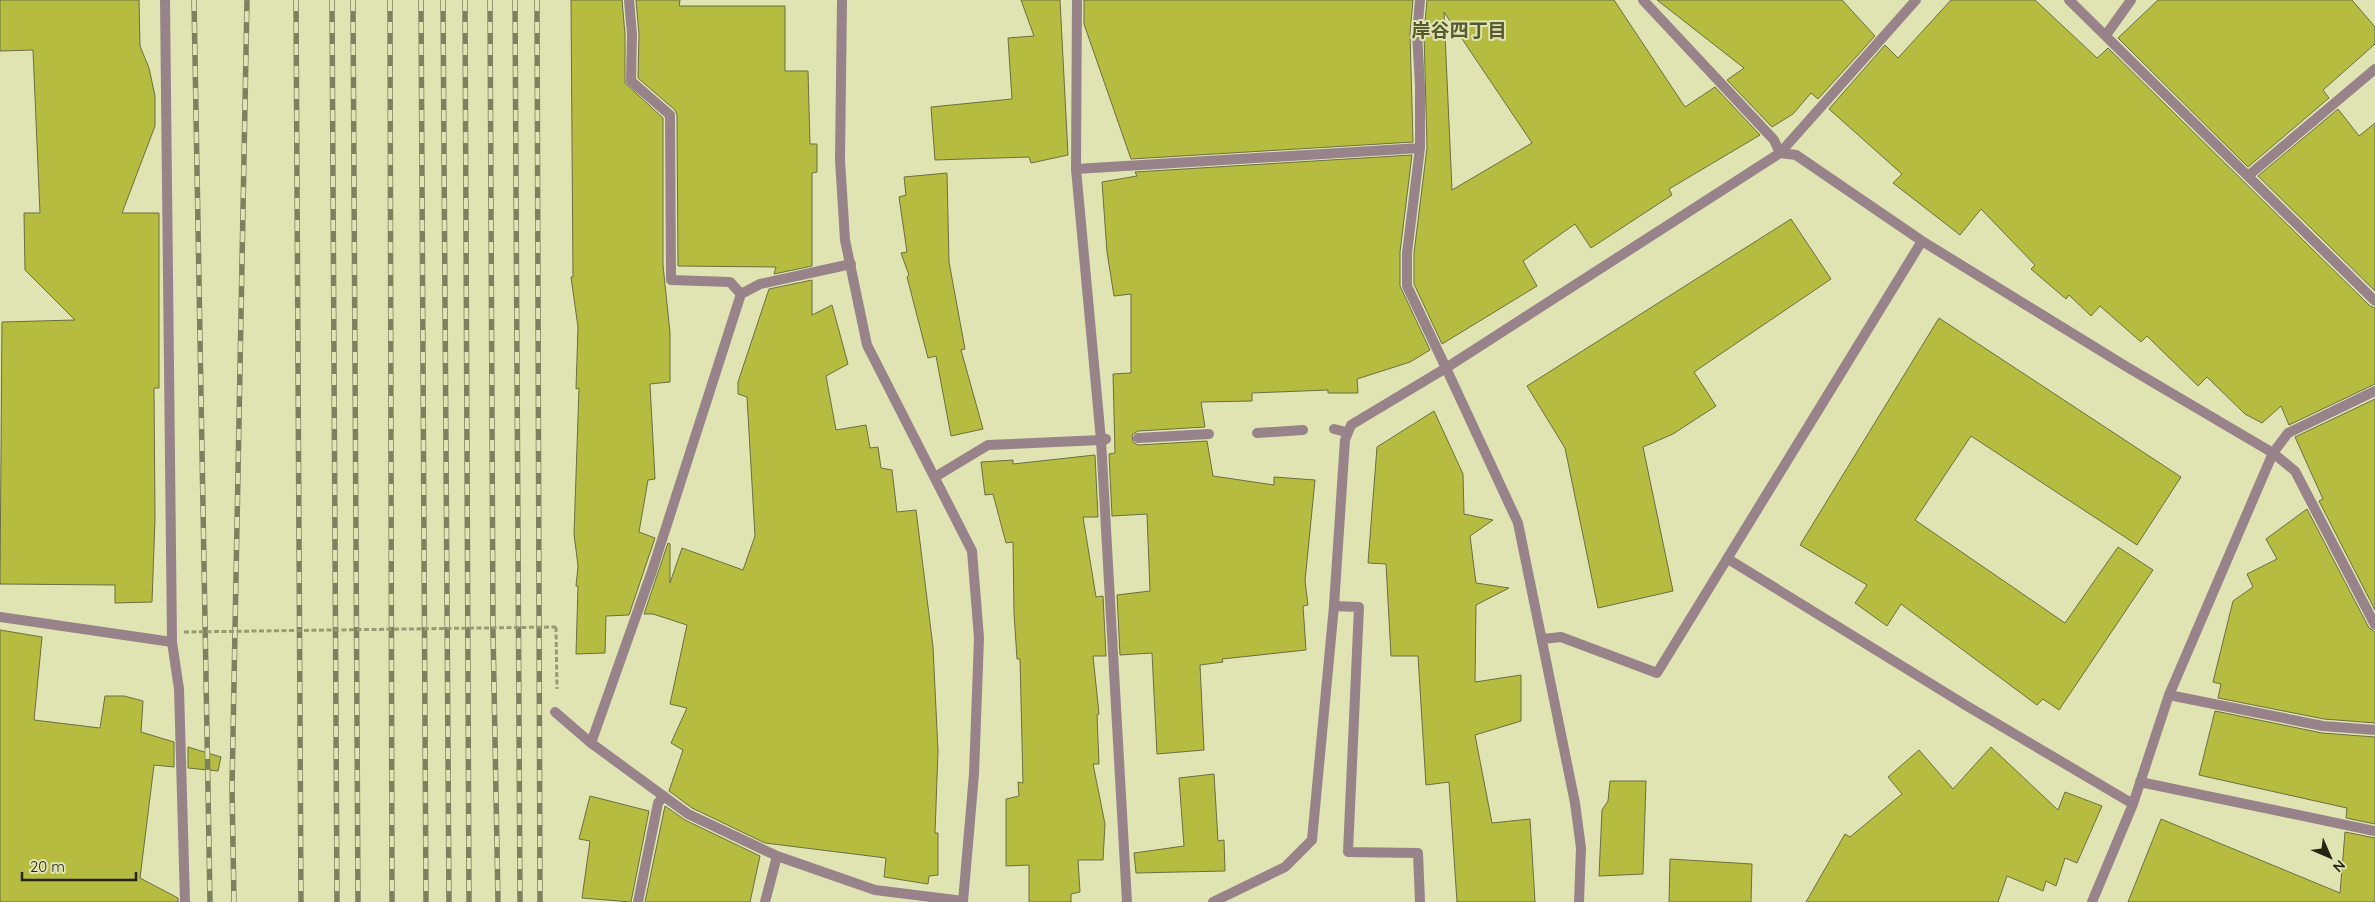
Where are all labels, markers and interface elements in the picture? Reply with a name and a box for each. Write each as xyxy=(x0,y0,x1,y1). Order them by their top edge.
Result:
district label: 岸谷四丁目 xyxy=(1411,18,1507,42)
north arrow xyxy=(2305,832,2355,882)
scale bar xyxy=(22,850,136,882)
text: N xyxy=(2329,856,2349,876)
text: 20 m xyxy=(30,857,65,876)

